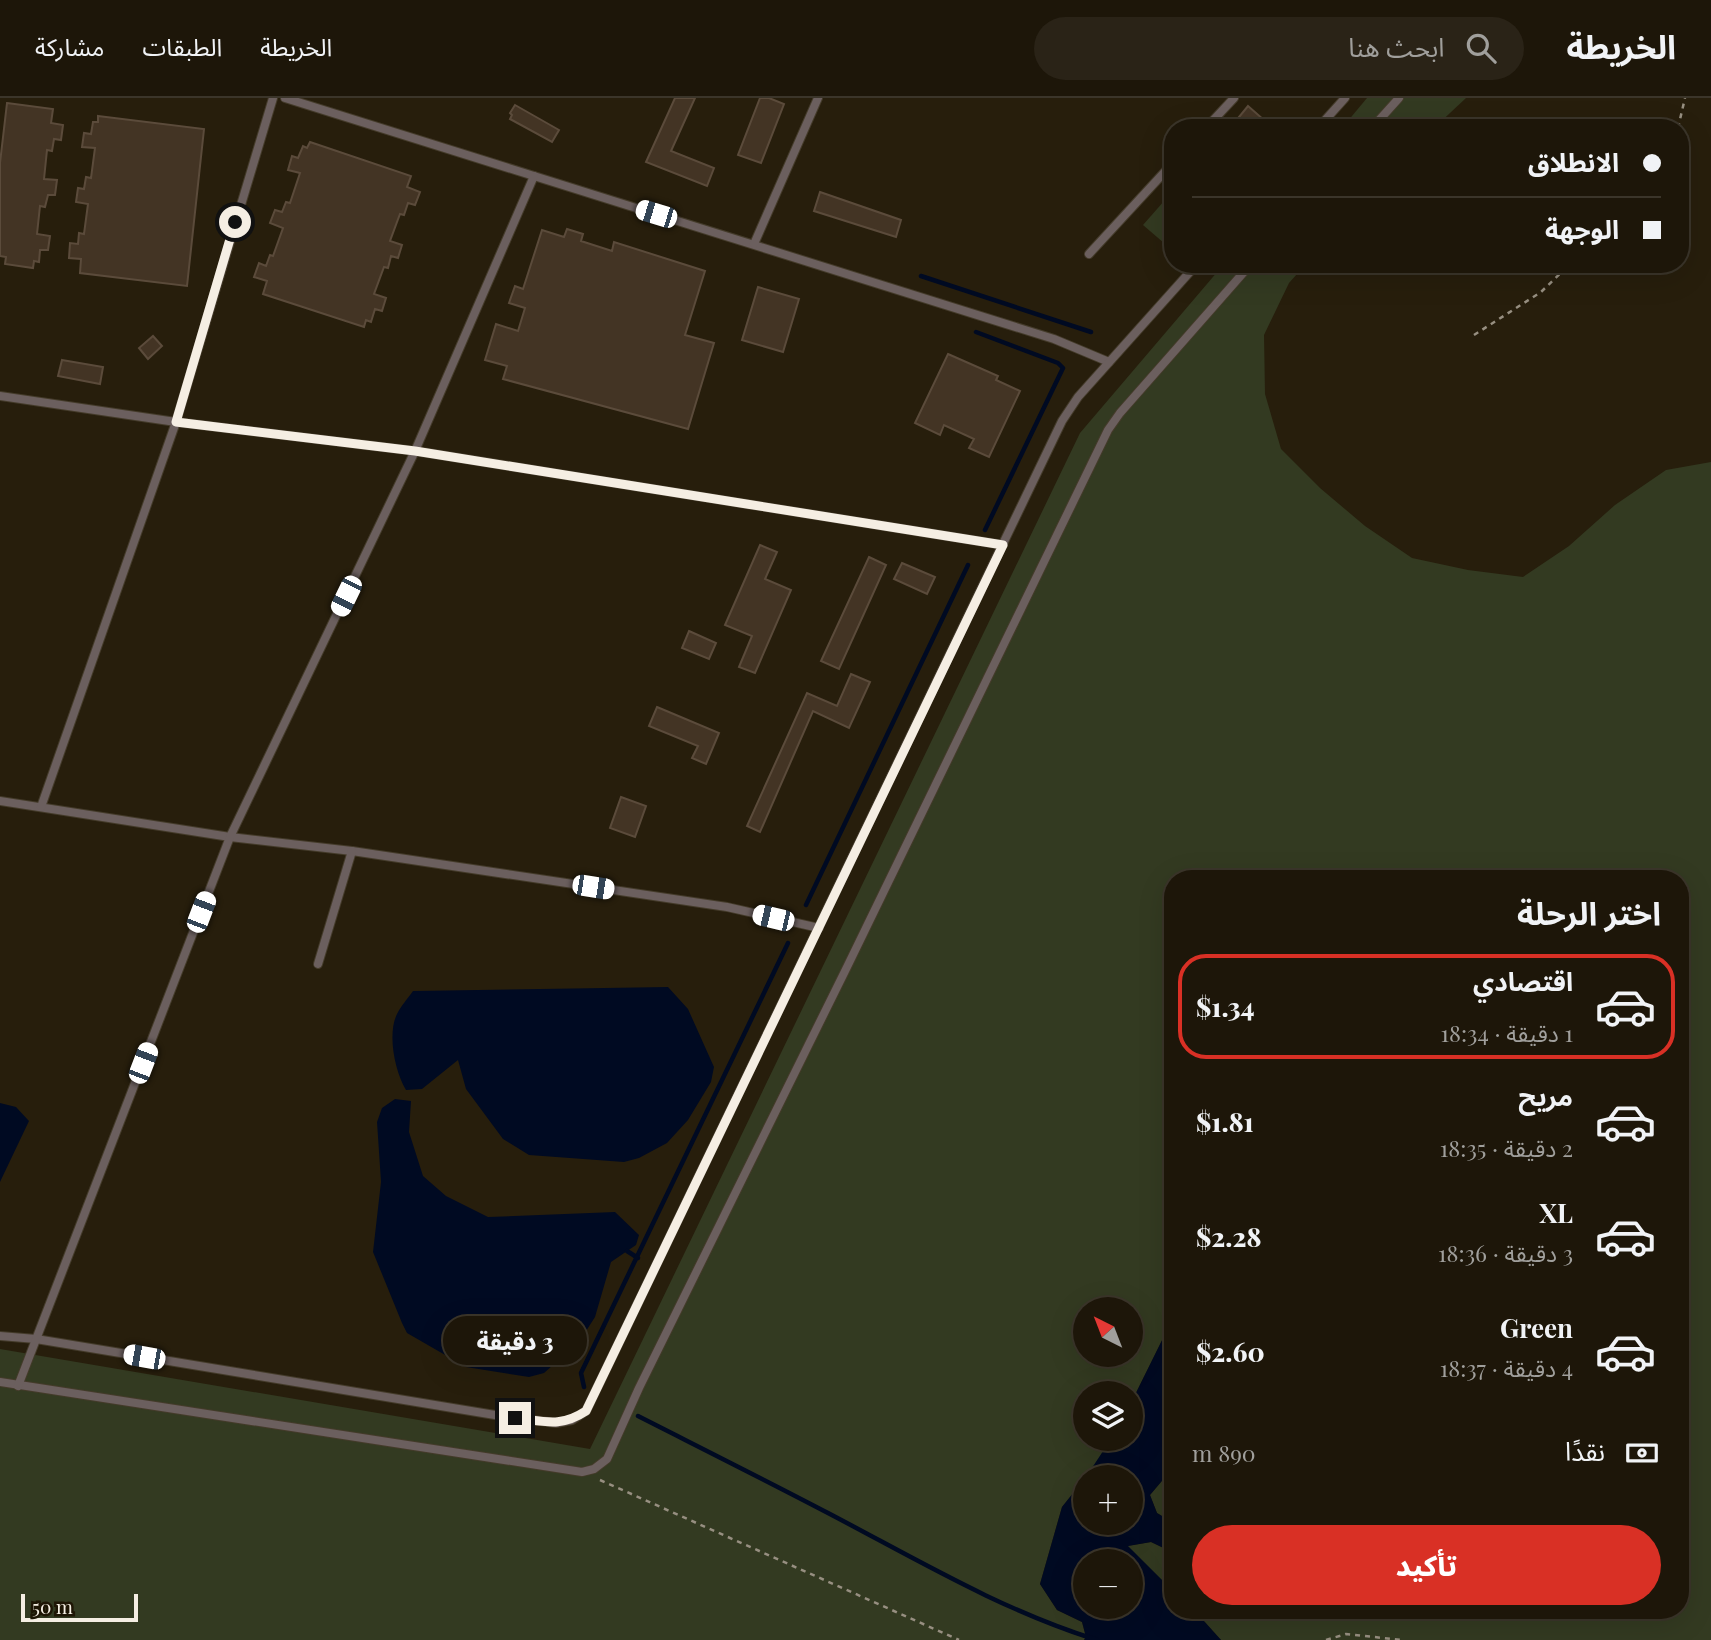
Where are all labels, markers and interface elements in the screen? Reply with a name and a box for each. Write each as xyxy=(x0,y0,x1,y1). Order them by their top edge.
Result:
search box xyxy=(1034,17,1524,80)
text: الخريطة xyxy=(1566,23,1676,67)
text: ابحث هنا xyxy=(1348,29,1444,64)
icon: search xyxy=(1462,29,1500,67)
text: مشاركة xyxy=(35,30,104,62)
text: الطبقات xyxy=(142,30,222,62)
text: الخريطة xyxy=(260,30,332,62)
text: الانطلاق xyxy=(1528,144,1619,179)
car xyxy=(633,198,680,230)
route start xyxy=(219,206,251,238)
text: الوجهة xyxy=(1545,211,1619,246)
car xyxy=(328,573,365,619)
car xyxy=(571,873,616,901)
car xyxy=(184,889,219,935)
text: اختر الرحلة xyxy=(1517,890,1661,933)
car xyxy=(751,903,796,933)
text: اقتصادي xyxy=(1473,963,1573,998)
icon: car xyxy=(1594,975,1657,1038)
text: $1.34 xyxy=(1196,989,1255,1024)
text: 1 دقيقة · 18:34 xyxy=(1441,1017,1573,1048)
car xyxy=(126,1040,161,1086)
text: مريح xyxy=(1518,1078,1573,1113)
icon: car xyxy=(1594,1090,1657,1153)
text: $1.81 xyxy=(1196,1104,1254,1139)
text: 2 دقيقة · 18:35 xyxy=(1440,1132,1573,1163)
text: XL xyxy=(1539,1195,1573,1230)
icon: car xyxy=(1594,1205,1657,1268)
text: $2.28 xyxy=(1196,1219,1261,1254)
text: 3 دقيقة · 18:36 xyxy=(1438,1237,1573,1268)
north arrow xyxy=(1073,1297,1143,1367)
map controls xyxy=(1073,1297,1143,1619)
text: Green xyxy=(1500,1310,1573,1345)
callout: 3 دقيقة xyxy=(443,1316,587,1366)
icon: car xyxy=(1594,1320,1657,1383)
text: 3 دقيقة xyxy=(477,1325,553,1356)
text: $2.60 xyxy=(1196,1334,1265,1369)
car xyxy=(122,1343,167,1371)
text: 4 دقيقة · 18:37 xyxy=(1440,1352,1573,1383)
button: layers xyxy=(1073,1381,1143,1451)
route end xyxy=(499,1402,531,1434)
text: نقدًا xyxy=(1565,1433,1605,1468)
icon: cash xyxy=(1623,1434,1661,1472)
text: 890 m xyxy=(1192,1437,1256,1468)
button: + xyxy=(1073,1465,1143,1535)
button: تأكيد xyxy=(1192,1525,1661,1605)
button: − xyxy=(1073,1549,1143,1619)
scale bar xyxy=(21,1591,138,1623)
text: 50 m xyxy=(32,1593,73,1619)

